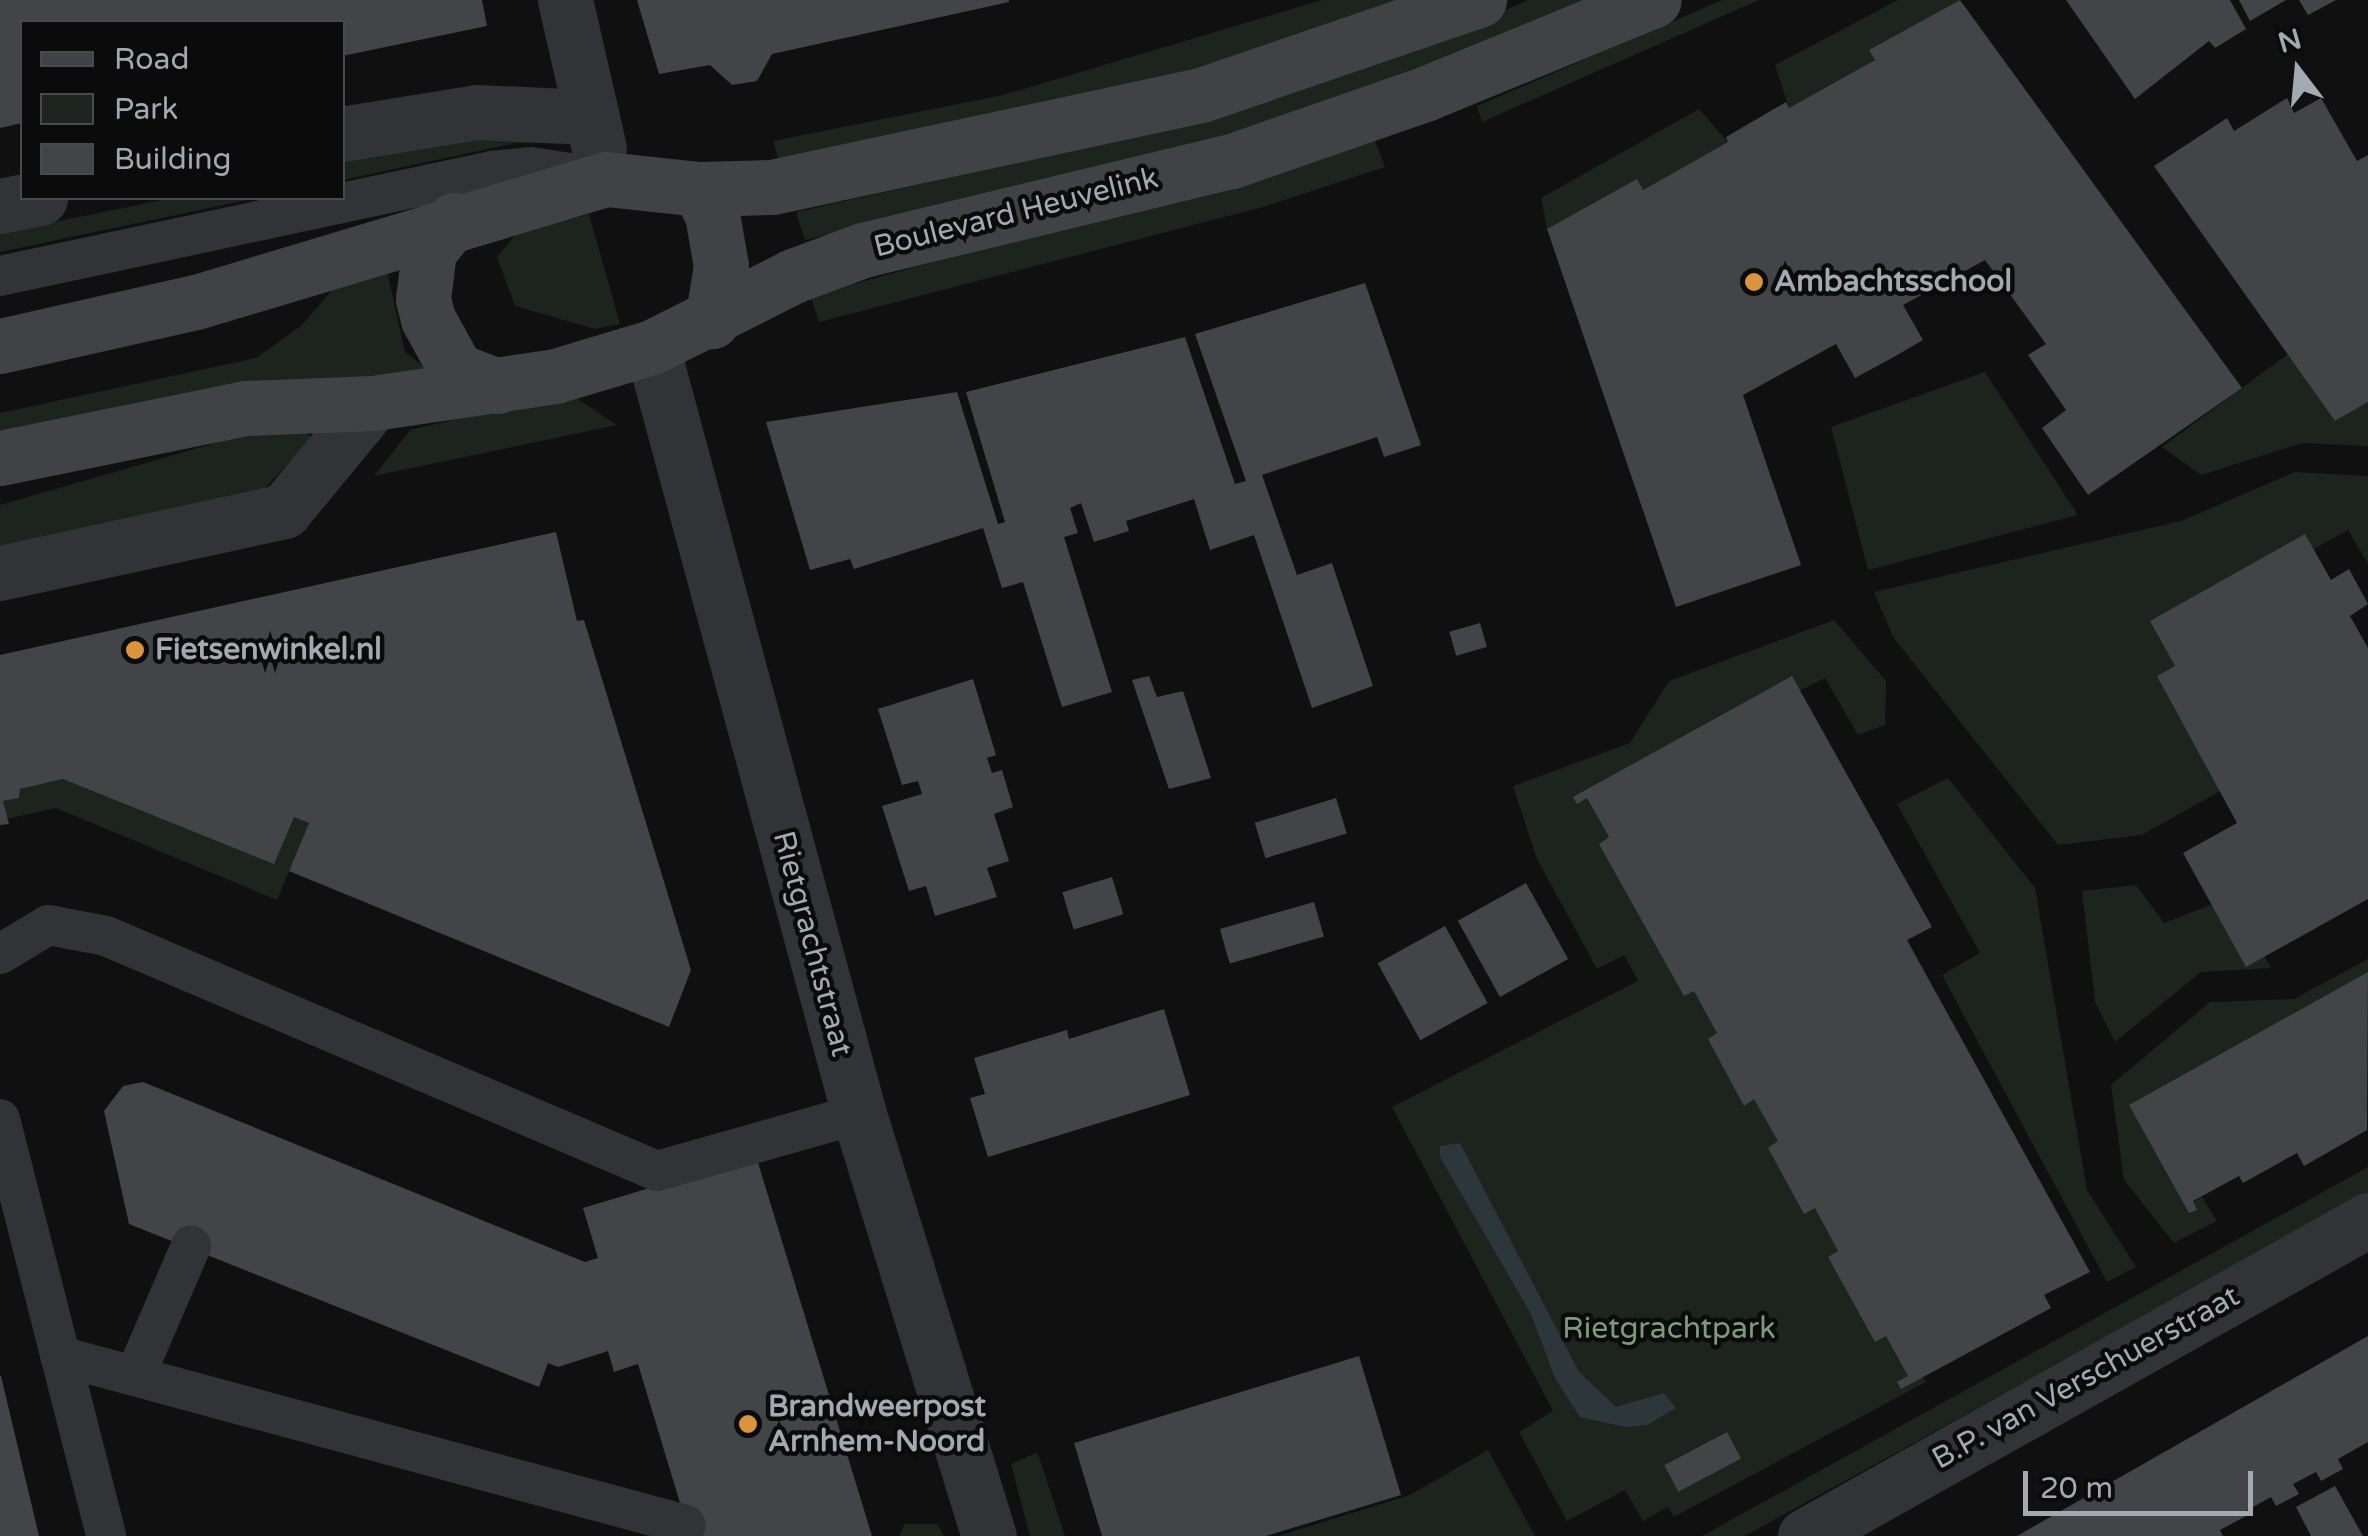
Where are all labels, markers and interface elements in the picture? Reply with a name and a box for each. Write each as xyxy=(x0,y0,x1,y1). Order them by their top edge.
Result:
legend xyxy=(20,20,345,200)
north arrow xyxy=(2248,20,2348,120)
text: N xyxy=(2274,22,2305,61)
text: Road xyxy=(114,41,189,78)
text: Park xyxy=(114,91,178,128)
text: Building xyxy=(114,141,231,178)
street label: Boulevard Heuvelink xyxy=(870,160,1162,266)
place label: Ambachtsschool xyxy=(1774,264,2012,300)
marker: Ambachtsschool xyxy=(1743,271,1765,293)
place label: Fietsenwinkel.nl xyxy=(155,632,382,668)
marker: Fietsenwinkel.nl xyxy=(124,639,146,661)
street label: Rietgrachtstraat xyxy=(765,827,859,1061)
street label: B.P. van Verschuerstraat xyxy=(1926,1279,2246,1477)
park label: Rietgrachtpark xyxy=(1562,1311,1776,1347)
place label: Brandweerpost Arnhem-Noord xyxy=(768,1389,986,1460)
marker: Brandweerpost Arnhem-Noord xyxy=(737,1413,759,1435)
scale bar xyxy=(2028,1451,2258,1513)
text: 20 m xyxy=(2040,1470,2113,1507)

